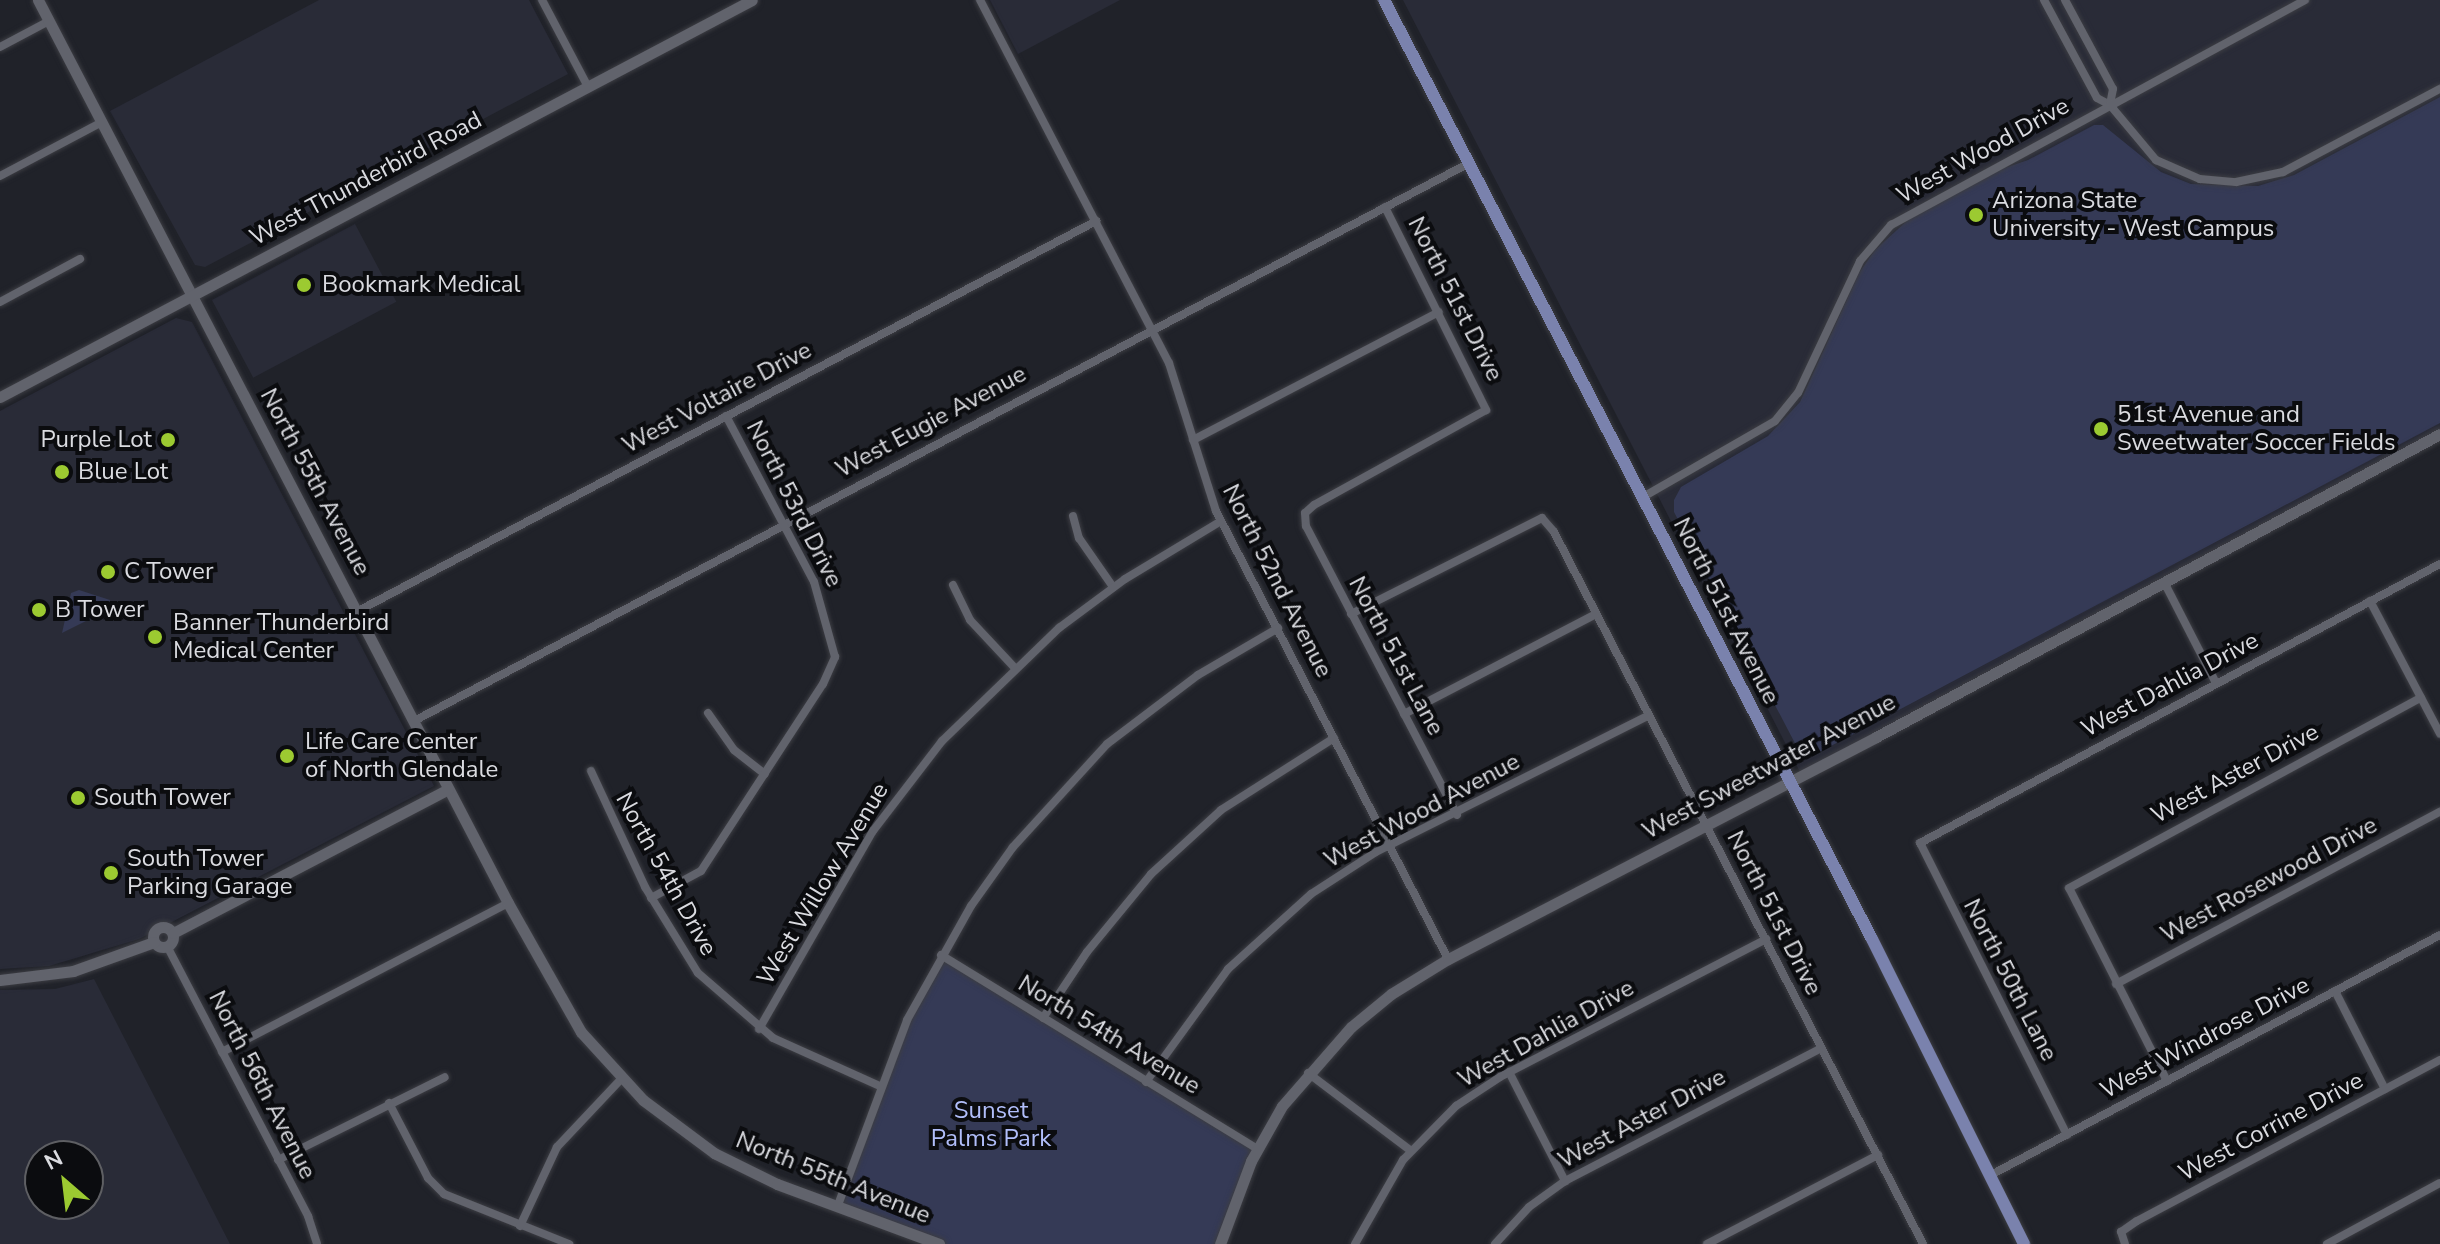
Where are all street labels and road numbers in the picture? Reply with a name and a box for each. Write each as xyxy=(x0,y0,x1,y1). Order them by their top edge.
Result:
street label: West Wood Drive xyxy=(1892,92,2074,210)
street label: West Thunderbird Road xyxy=(245,106,487,252)
street label: North 51st Drive xyxy=(1401,212,1509,386)
street label: West Voltaire Drive xyxy=(617,336,817,460)
street label: West Eugie Avenue xyxy=(831,360,1031,484)
street label: North 55th Avenue xyxy=(254,384,376,580)
street label: North 53rd Drive xyxy=(740,416,848,592)
street label: North 52nd Avenue xyxy=(1216,480,1338,682)
street label: North 51st Avenue xyxy=(1667,513,1785,709)
street label: North 51st Lane xyxy=(1342,572,1450,740)
street label: West Dahlia Drive xyxy=(2077,626,2263,744)
street label: West Sweetwater Avenue xyxy=(1637,688,1901,846)
street label: West Aster Drive xyxy=(2146,718,2324,830)
street label: West Wood Avenue xyxy=(1319,747,1525,875)
street label: West Willow Avenue xyxy=(751,778,895,990)
street label: North 54th Drive xyxy=(609,787,723,961)
street label: West Rosewood Drive xyxy=(2156,811,2382,949)
street label: North 51st Drive xyxy=(1720,826,1828,1000)
street label: North 50th Lane xyxy=(1957,894,2063,1066)
street label: North 54th Avenue xyxy=(1013,969,1205,1101)
street label: West Windrose Drive xyxy=(2096,971,2314,1105)
street label: West Dahlia Drive xyxy=(1453,974,1639,1094)
street label: North 56th Avenue xyxy=(202,986,322,1184)
street label: West Aster Drive xyxy=(1553,1063,1731,1175)
street label: West Corrine Drive xyxy=(2174,1066,2368,1188)
street label: North 55th Avenue xyxy=(732,1126,934,1230)

